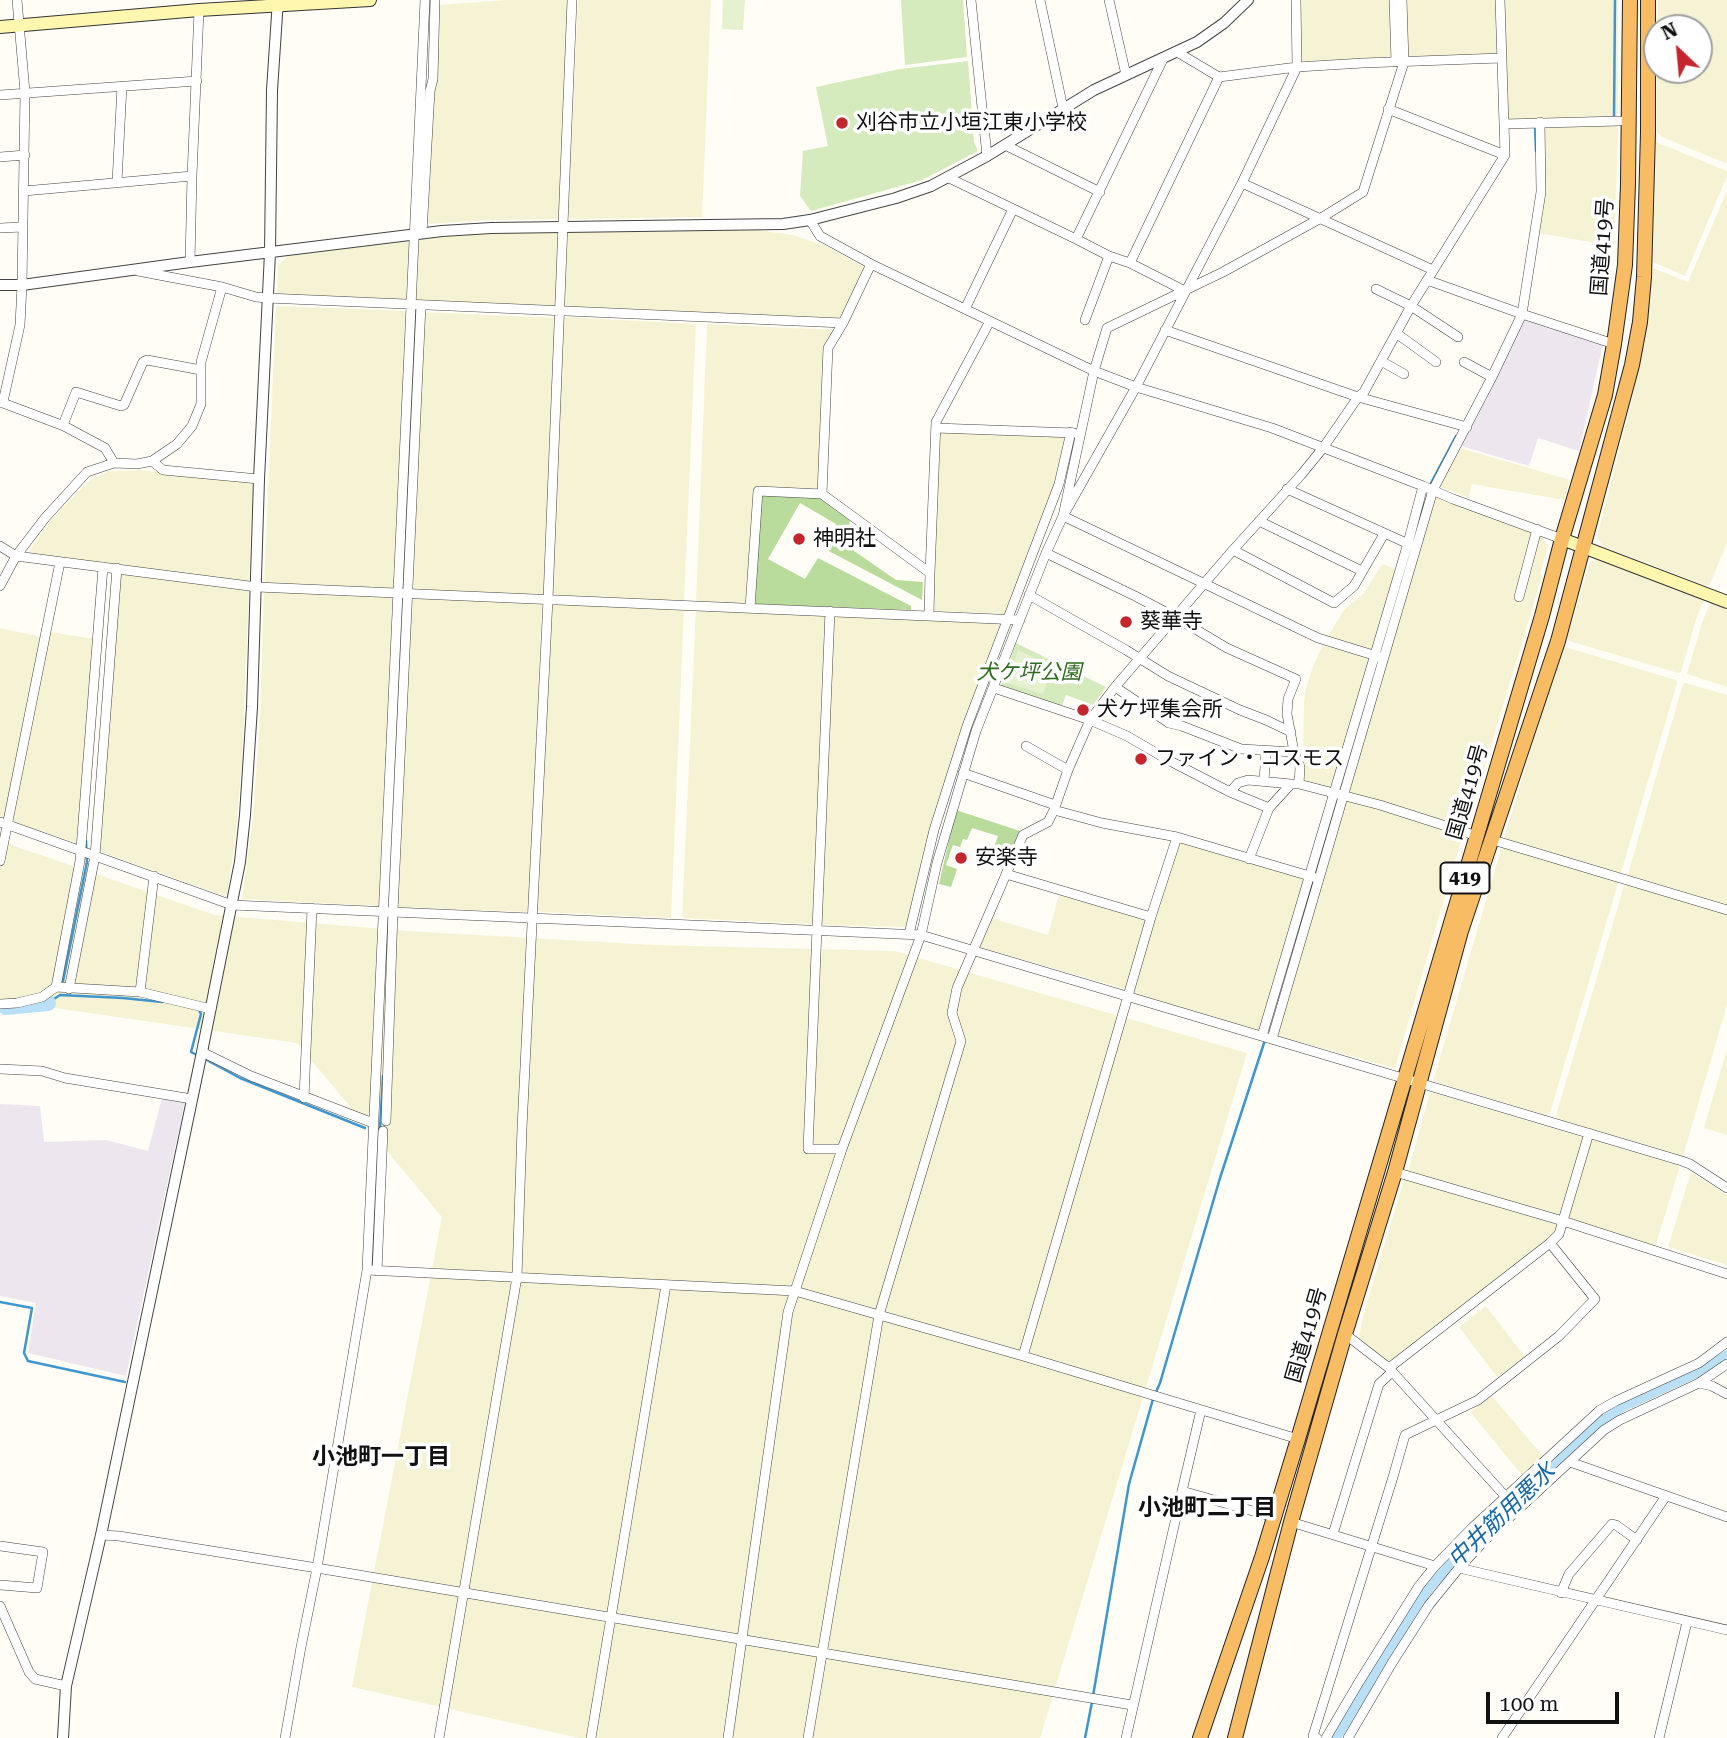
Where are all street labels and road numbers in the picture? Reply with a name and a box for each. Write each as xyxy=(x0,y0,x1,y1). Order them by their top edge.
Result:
street label: 国道419号 xyxy=(1587,197,1619,297)
street label: 国道419号 xyxy=(1442,741,1494,843)
road number: 419 xyxy=(1440,862,1490,894)
street label: 国道419号 xyxy=(1281,1284,1333,1386)

